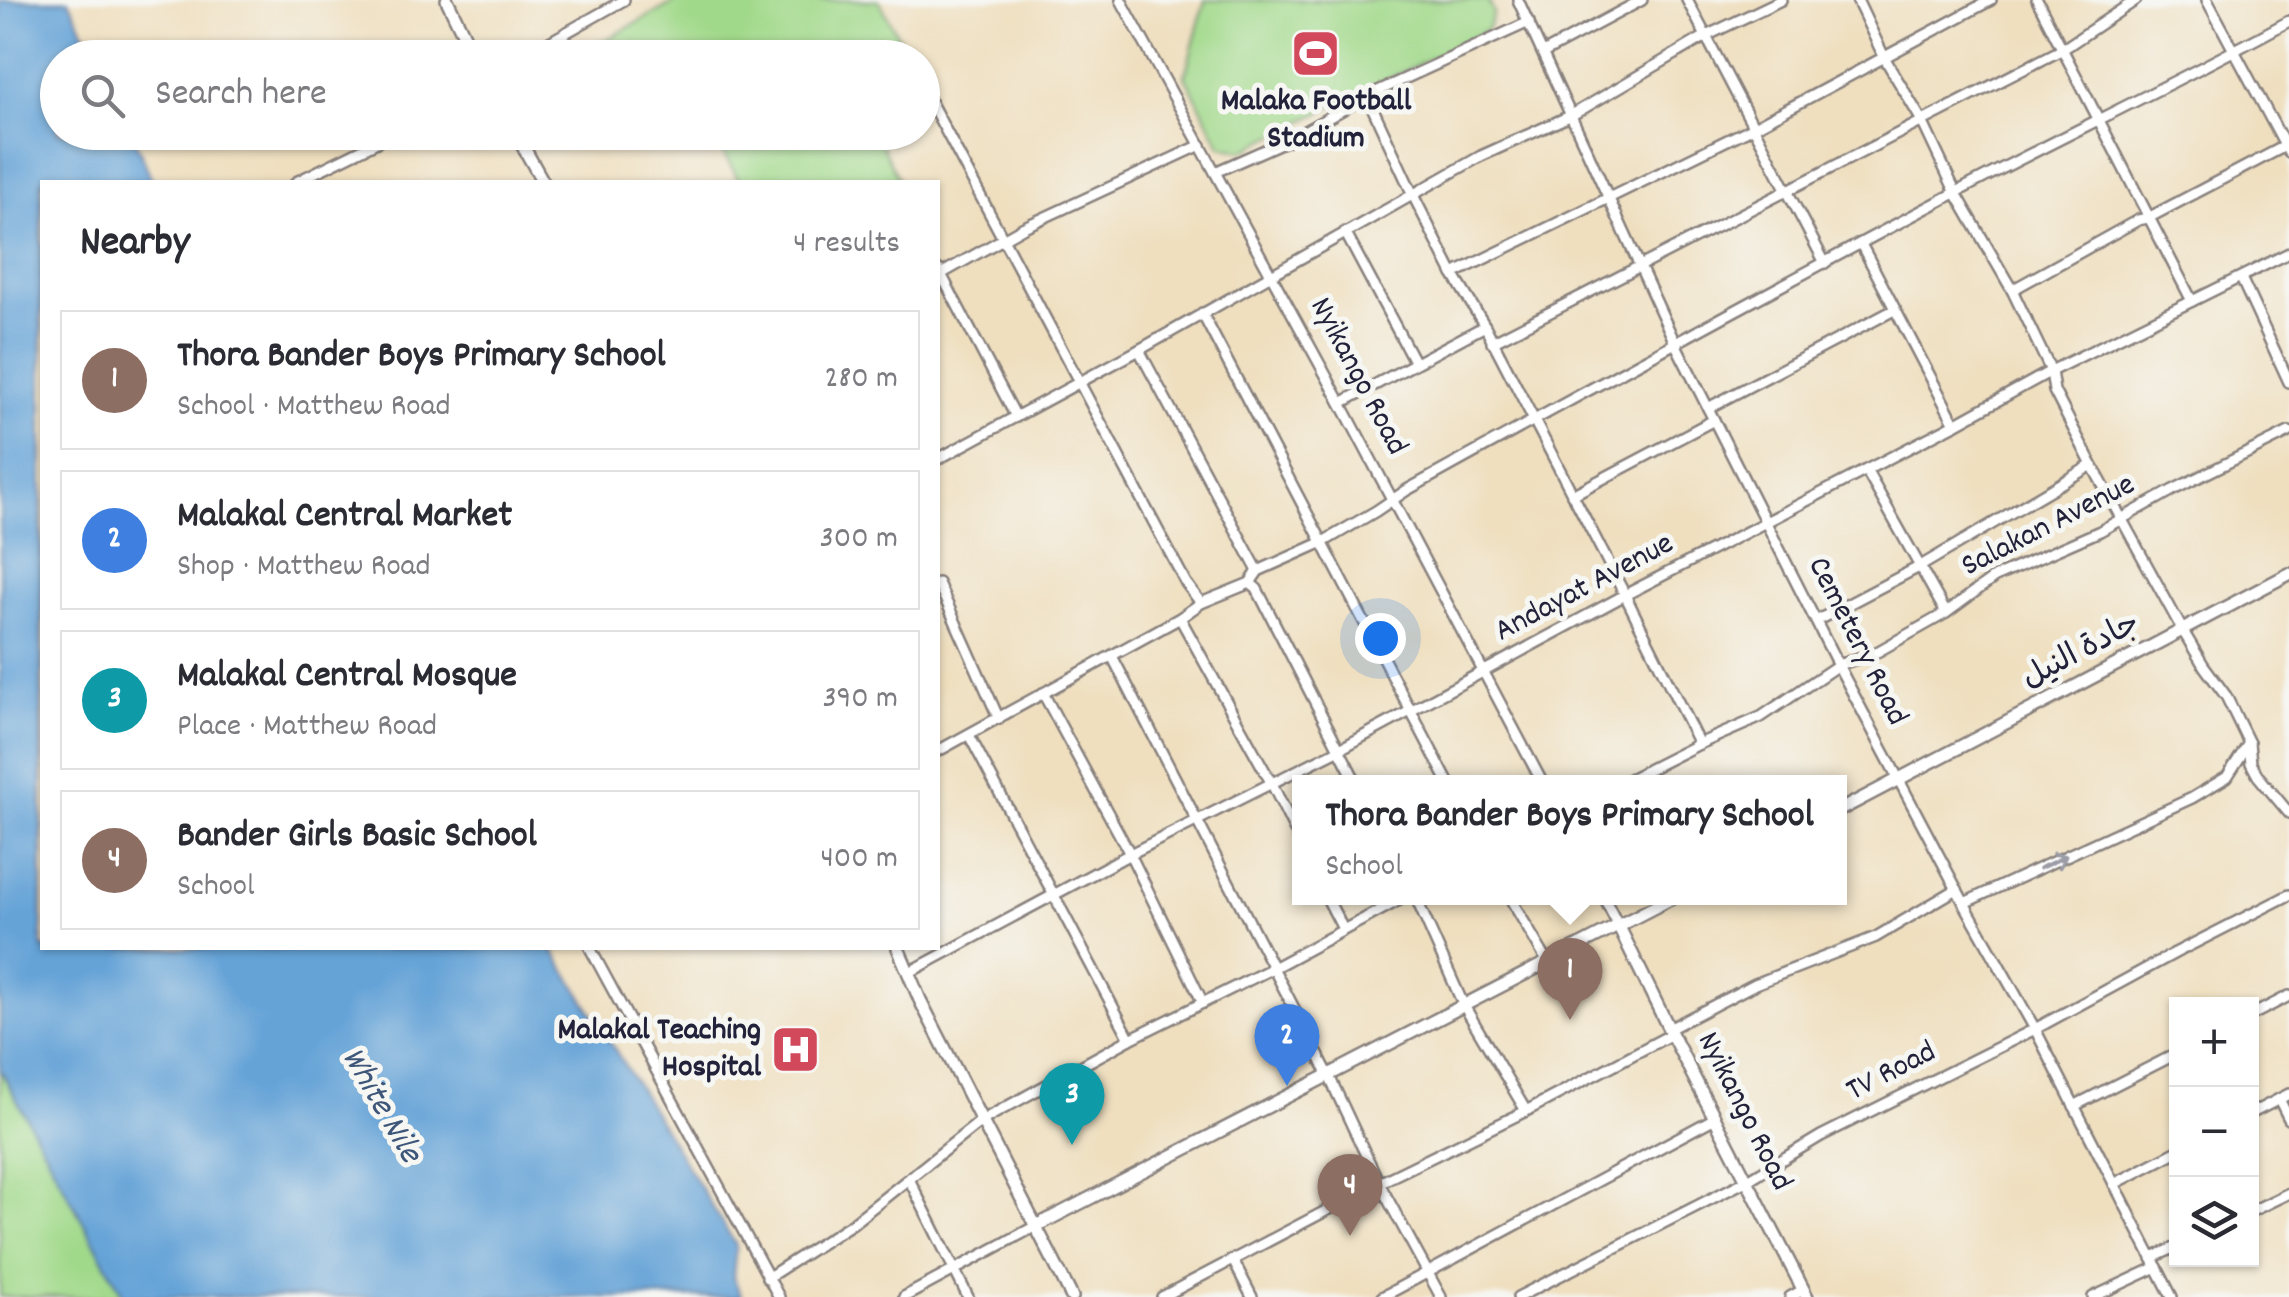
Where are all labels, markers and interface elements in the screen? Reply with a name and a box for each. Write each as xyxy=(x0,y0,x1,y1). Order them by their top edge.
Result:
sports icon: Malaka Football Stadium xyxy=(1290,27,1342,79)
search box xyxy=(40,40,940,150)
icon: search xyxy=(75,68,130,123)
text: Search here xyxy=(155,68,327,123)
place label: Malaka Football Stadium xyxy=(1221,80,1412,163)
text: Nearby xyxy=(80,215,190,275)
text: 4 results xyxy=(793,222,900,268)
street label: Nyikango Road xyxy=(1296,290,1418,464)
text: Thora Bander Boys Primary School xyxy=(177,330,666,385)
text: 1 xyxy=(111,357,118,403)
text: 280 m xyxy=(824,357,898,403)
text: School · Matthew Road xyxy=(177,385,451,431)
street label: Salakan Avenue xyxy=(1954,463,2144,591)
text: Malakal Central Market xyxy=(177,490,512,545)
text: 2 xyxy=(108,517,121,563)
text: 300 m xyxy=(820,517,898,563)
street label: Andayat Avenue xyxy=(1487,522,1683,656)
text: Shop · Matthew Road xyxy=(177,545,431,591)
street label: Cemetery Road xyxy=(1794,550,1918,734)
street label: جادة النيل xyxy=(2015,603,2149,703)
your location xyxy=(1355,613,1406,664)
text: Malakal Central Mosque xyxy=(177,650,517,705)
text: 3 xyxy=(107,677,122,723)
text: 390 m xyxy=(822,677,898,723)
text: Place · Matthew Road xyxy=(177,705,437,751)
popup xyxy=(1292,775,1847,905)
text: Thora Bander Boys Primary School xyxy=(1325,790,1814,845)
text: Bander Girls Basic School xyxy=(177,810,537,865)
text: 4 xyxy=(108,837,121,883)
text: 400 m xyxy=(821,837,898,883)
text: School xyxy=(1325,845,1403,891)
one-way arrow xyxy=(2037,852,2067,871)
text: School xyxy=(177,865,255,911)
pin: 1 xyxy=(1538,938,1602,1020)
map controls xyxy=(2169,997,2259,1267)
button: + xyxy=(2169,997,2259,1087)
pin: 2 xyxy=(1254,1004,1320,1086)
place label: Malakal Teaching Hospital xyxy=(557,1009,761,1092)
hospital icon: Malakal Teaching Hospital xyxy=(770,1024,822,1076)
street label: Nyikango Road xyxy=(1683,1025,1803,1199)
street label: TV Road xyxy=(1839,1031,1945,1115)
water label: White Nile xyxy=(327,1039,434,1175)
pin: 3 xyxy=(1040,1062,1104,1145)
button: − xyxy=(2169,1087,2259,1177)
pin: 4 xyxy=(1318,1154,1382,1236)
button: layers xyxy=(2169,1177,2259,1267)

